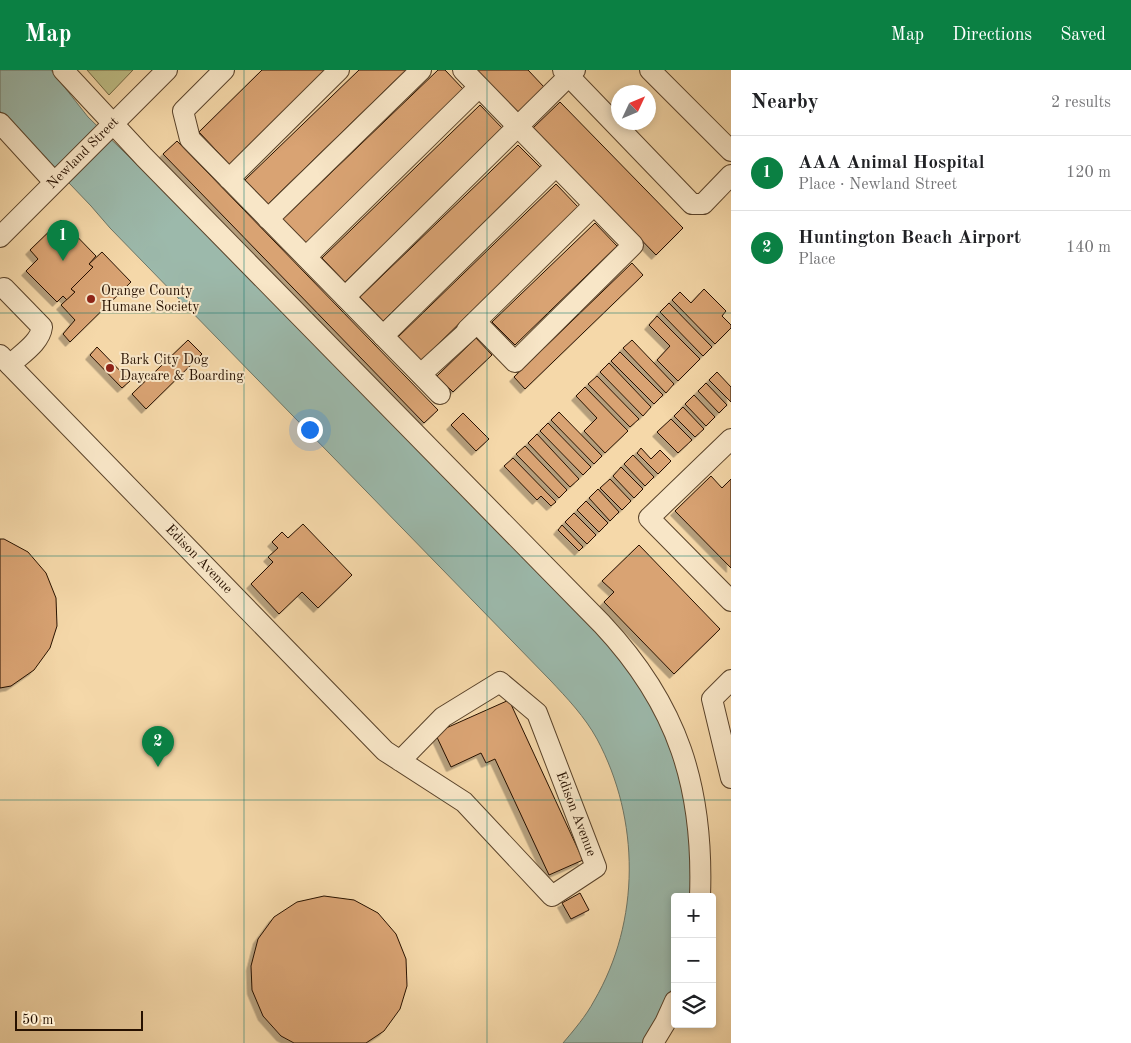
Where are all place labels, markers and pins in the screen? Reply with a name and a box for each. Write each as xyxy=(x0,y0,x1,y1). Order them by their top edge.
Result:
pin: 1 xyxy=(47,220,79,261)
place label: Orange County Humane Society xyxy=(101,284,200,314)
marker: Orange County Humane Society xyxy=(85,293,97,305)
place label: Bark City Dog Daycare & Boarding xyxy=(120,353,244,383)
marker: Bark City Dog Daycare & Boarding xyxy=(104,362,116,374)
pin: 2 xyxy=(142,726,174,767)

